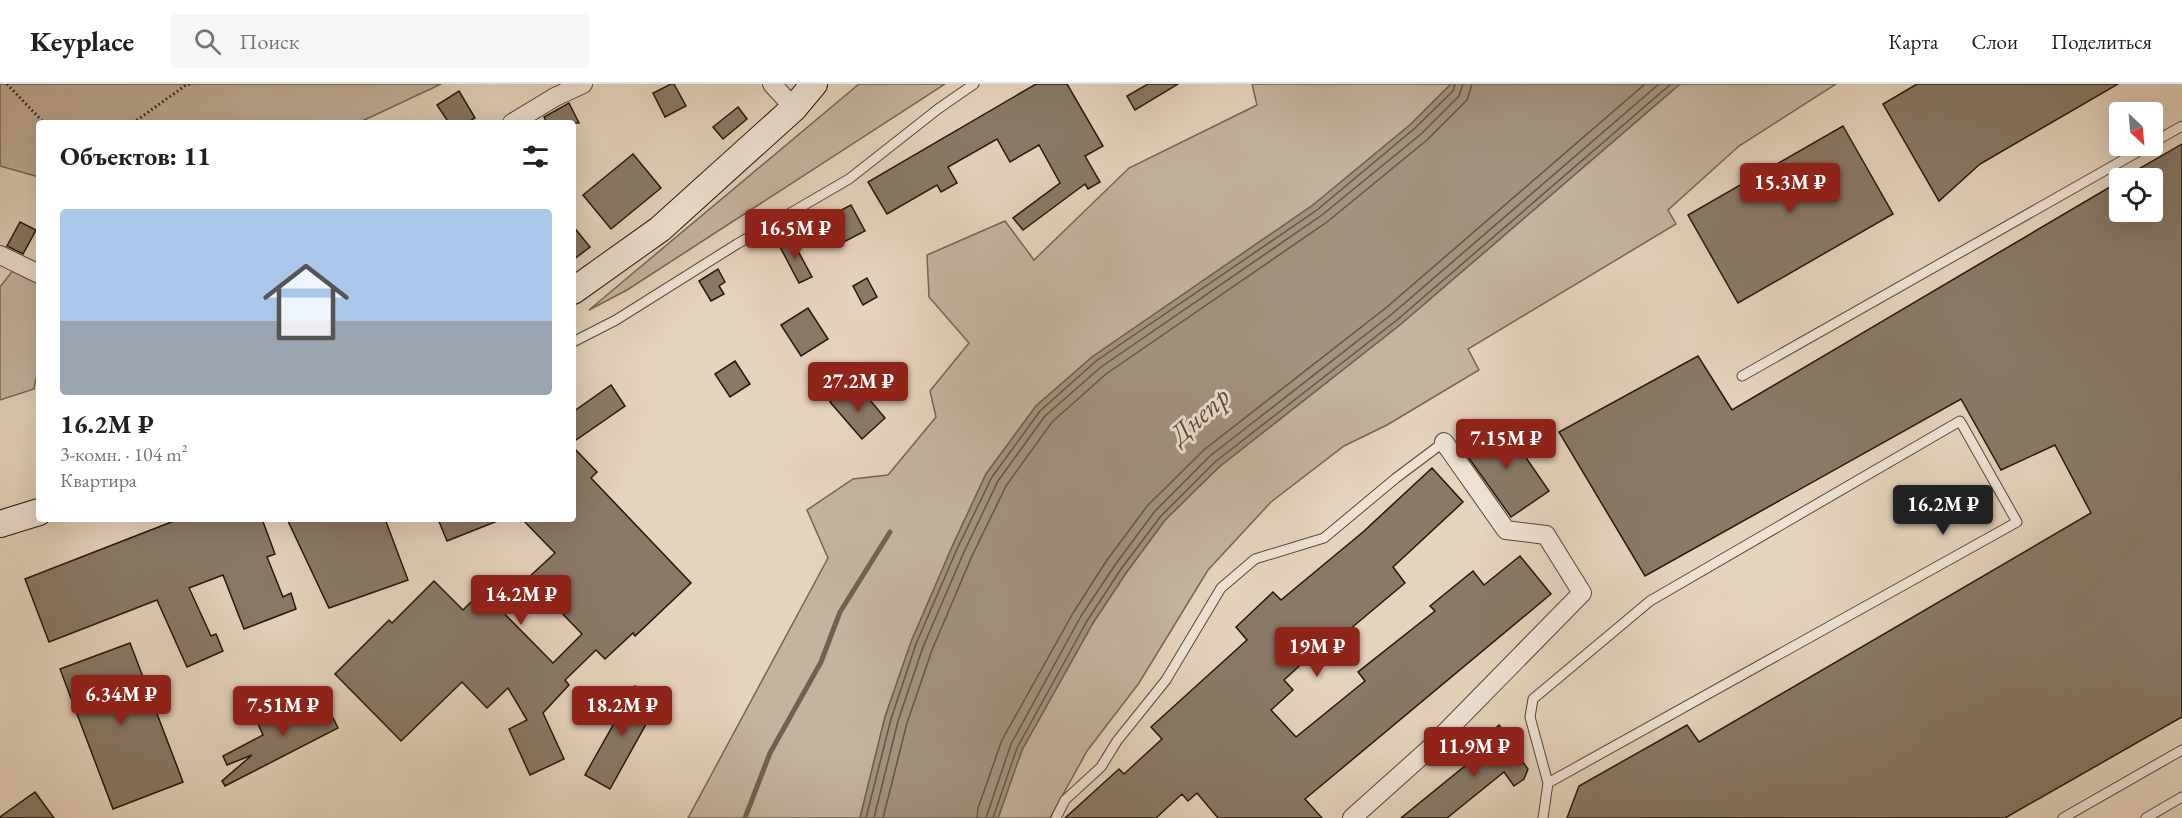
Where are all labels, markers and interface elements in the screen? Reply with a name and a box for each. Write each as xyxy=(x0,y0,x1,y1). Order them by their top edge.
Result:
search box xyxy=(170,14,590,68)
text: Keyplace xyxy=(30,23,134,59)
icon: search xyxy=(191,25,224,58)
text: Поиск xyxy=(239,27,299,56)
text: Карта xyxy=(1888,28,1938,55)
text: Слои xyxy=(1971,28,2018,55)
text: Поделиться xyxy=(2051,28,2152,55)
north arrow xyxy=(2109,102,2163,156)
map controls xyxy=(2109,102,2163,222)
text: Объектов: 11 xyxy=(60,139,211,173)
icon: filters xyxy=(519,140,552,173)
pin: 15.3M ₽ xyxy=(1735,163,1845,214)
button: locate xyxy=(2109,168,2163,222)
text: 15.3M ₽ xyxy=(1754,169,1826,195)
pin: 16.5M ₽ xyxy=(740,209,850,260)
text: 16.5M ₽ xyxy=(759,215,831,241)
icon: home xyxy=(252,248,360,356)
pin: 27.2M ₽ xyxy=(803,362,913,413)
text: 27.2M ₽ xyxy=(822,368,894,394)
water label: Днепр xyxy=(1160,378,1237,453)
text: 16.2M ₽ xyxy=(60,407,154,441)
pin: 7.15M ₽ xyxy=(1451,419,1561,470)
text: 7.15M ₽ xyxy=(1470,425,1542,451)
text: 3-комн. · 104 m² xyxy=(60,441,188,467)
text: Квартира xyxy=(60,467,137,493)
pin: 16.2M ₽ xyxy=(1888,485,1998,536)
text: 16.2M ₽ xyxy=(1907,491,1979,517)
pin: 14.2M ₽ xyxy=(466,575,576,626)
text: 14.2M ₽ xyxy=(485,581,557,607)
pin: 19M ₽ xyxy=(1275,627,1359,678)
text: 19M ₽ xyxy=(1289,633,1345,659)
pin: 6.34M ₽ xyxy=(66,675,176,726)
text: 6.34M ₽ xyxy=(85,681,157,707)
pin: 7.51M ₽ xyxy=(228,686,338,737)
pin: 18.2M ₽ xyxy=(567,686,677,737)
text: 7.51M ₽ xyxy=(247,692,319,718)
text: 18.2M ₽ xyxy=(586,692,658,718)
pin: 11.9M ₽ xyxy=(1419,727,1529,778)
text: 11.9M ₽ xyxy=(1438,733,1510,759)

